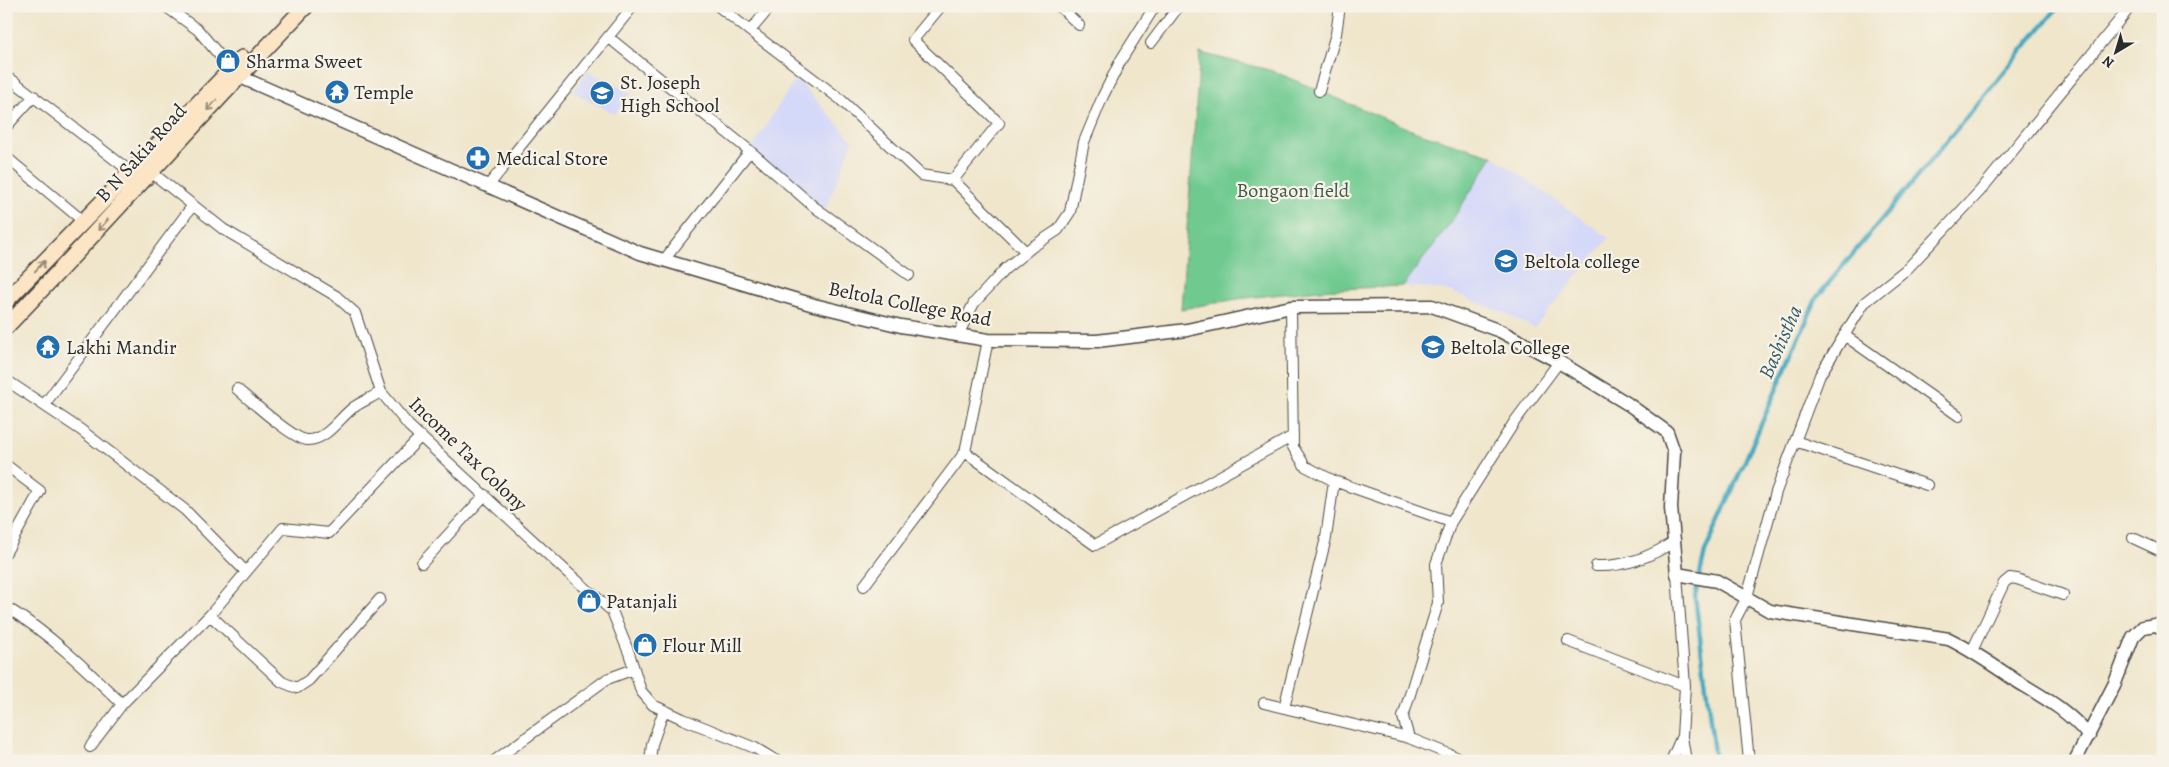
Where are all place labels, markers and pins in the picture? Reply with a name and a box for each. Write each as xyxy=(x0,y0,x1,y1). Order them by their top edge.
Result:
shop icon: Sharma Sweet xyxy=(215,48,241,74)
place label: Sharma Sweet xyxy=(246,48,363,75)
place label: St. Joseph High School xyxy=(620,69,719,119)
temple icon: Temple xyxy=(324,79,350,105)
place label: Temple xyxy=(354,79,414,106)
school or university icon: St. Joseph High School xyxy=(589,80,615,106)
pharmacy icon: Medical Store xyxy=(465,145,491,171)
place label: Medical Store xyxy=(496,145,608,172)
school or university icon: Beltola college xyxy=(1493,248,1519,274)
place label: Beltola college xyxy=(1524,248,1640,275)
temple icon: Lakhi Mandir xyxy=(35,334,61,360)
place label: Lakhi Mandir xyxy=(66,334,177,361)
school or university icon: Beltola College xyxy=(1420,334,1446,360)
place label: Beltola College xyxy=(1450,334,1570,361)
shop icon: Patanjali xyxy=(576,588,602,614)
place label: Patanjali xyxy=(606,588,678,615)
shop icon: Flour Mill xyxy=(632,632,658,658)
place label: Flour Mill xyxy=(662,632,742,659)

